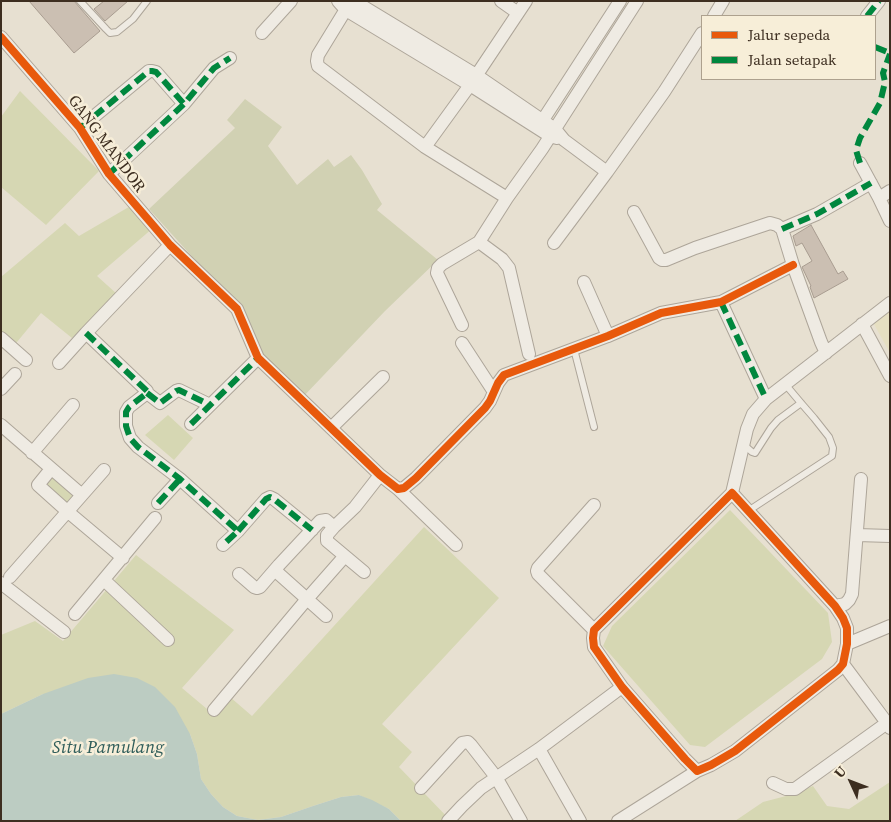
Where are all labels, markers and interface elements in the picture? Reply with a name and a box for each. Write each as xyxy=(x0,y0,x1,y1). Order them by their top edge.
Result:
legend xyxy=(701,15,876,80)
text: Jalur sepeda xyxy=(748,24,830,45)
text: Jalan setapak xyxy=(748,49,836,70)
street label: GANG MANDOR xyxy=(63,92,149,196)
water label: Situ Pamulang xyxy=(52,737,164,759)
north arrow xyxy=(826,757,876,807)
text: U xyxy=(829,761,851,782)

